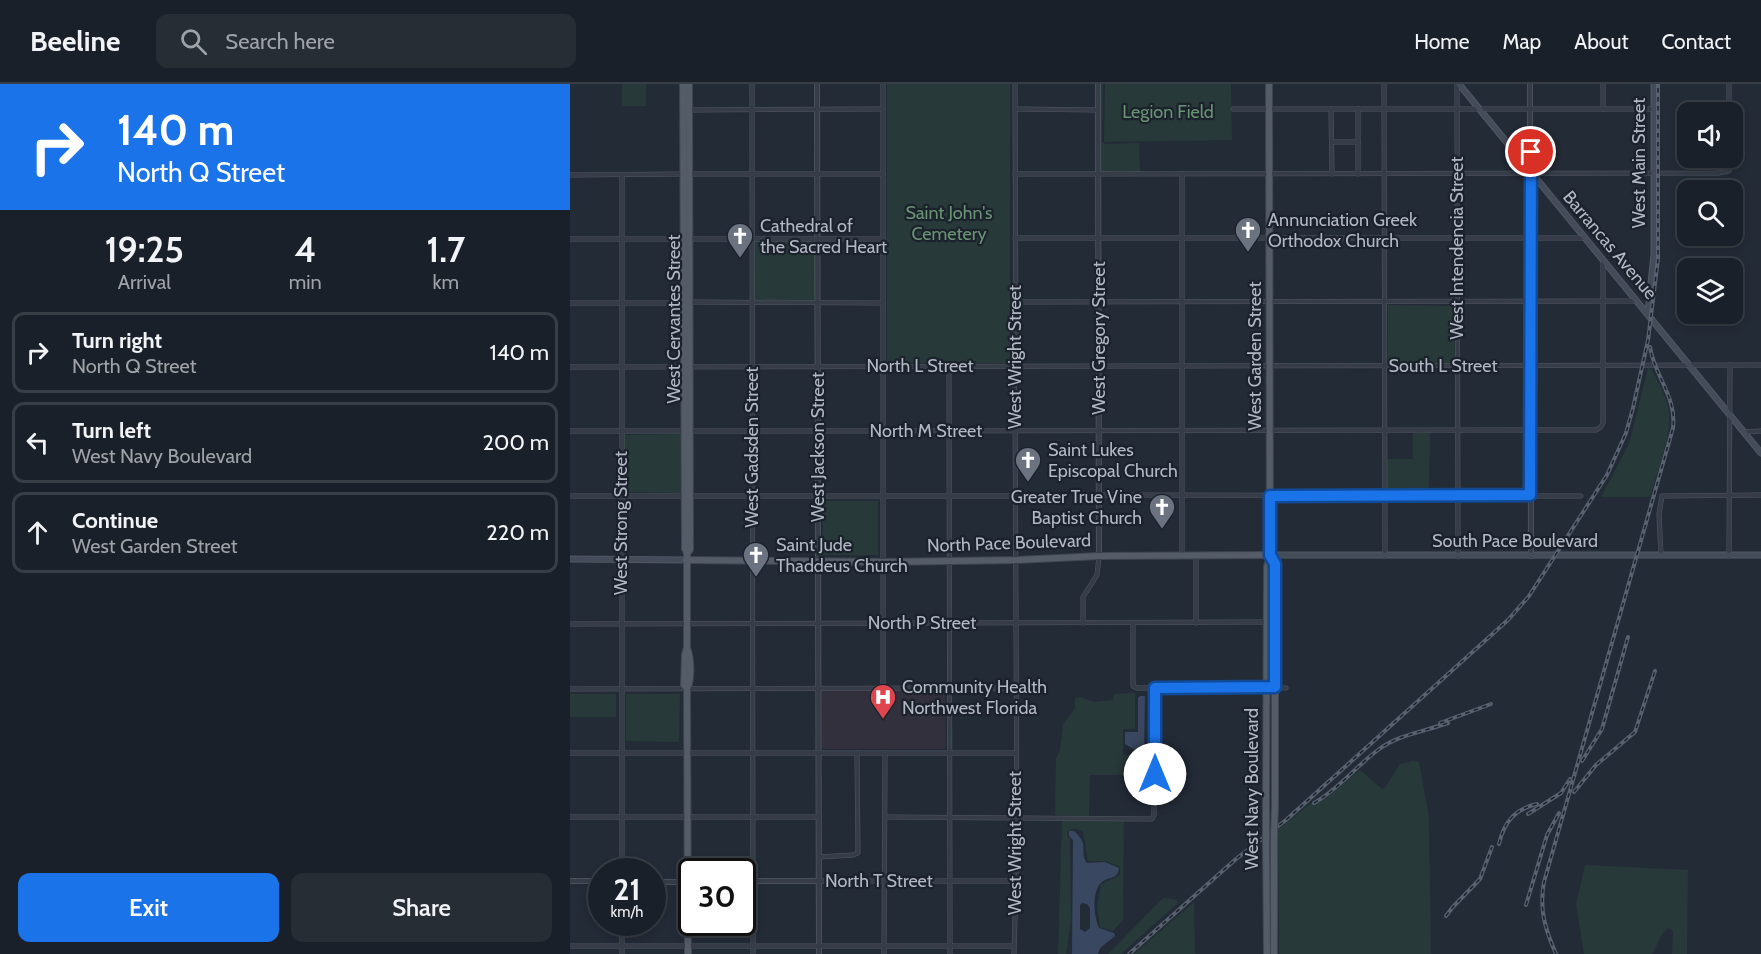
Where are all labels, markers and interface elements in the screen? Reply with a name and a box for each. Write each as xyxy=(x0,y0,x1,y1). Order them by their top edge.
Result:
search box xyxy=(156,14,576,68)
text: Beeline xyxy=(30,24,120,58)
icon: search xyxy=(177,25,210,58)
text: Search here xyxy=(225,28,335,55)
text: Home xyxy=(1414,29,1470,54)
text: Map xyxy=(1503,29,1541,54)
text: About xyxy=(1574,29,1628,54)
text: Contact xyxy=(1661,29,1731,54)
street label: West Main Street xyxy=(1628,98,1650,228)
park label: Legion Field xyxy=(1122,101,1214,123)
map controls xyxy=(1677,102,1743,324)
button: sound xyxy=(1677,102,1743,168)
text: 140 m xyxy=(117,104,234,156)
icon: right xyxy=(18,108,96,186)
pin xyxy=(1505,126,1556,177)
icon: arrive xyxy=(1514,135,1547,168)
text: North Q Street xyxy=(117,156,285,189)
street label: West Intendencia Street xyxy=(1446,157,1468,339)
button: search xyxy=(1677,180,1743,246)
street label: Barrancas Avenue xyxy=(1558,186,1662,304)
park label: Saint John's Cemetery xyxy=(905,202,993,245)
place label: Annunciation Greek Orthodox Church xyxy=(1268,209,1418,252)
place label: Cathedral of the Sacred Heart xyxy=(760,215,887,258)
church icon: Annunciation Greek Orthodox Church xyxy=(1233,215,1263,253)
church icon: Cathedral of the Sacred Heart xyxy=(725,221,755,259)
text: 19:25 xyxy=(105,227,184,271)
text: 4 xyxy=(294,227,316,271)
text: 1.7 xyxy=(426,227,465,271)
street label: West Cervantes Street xyxy=(663,234,685,404)
button: layers xyxy=(1677,258,1743,324)
street label: West Gregory Street xyxy=(1088,261,1110,415)
text: Arrival xyxy=(118,270,171,294)
text: min xyxy=(289,270,322,294)
text: km xyxy=(433,270,459,294)
street label: West Garden Street xyxy=(1244,282,1266,430)
street label: West Wright Street xyxy=(1004,285,1026,429)
text: Turn right xyxy=(72,327,162,354)
icon: right xyxy=(21,336,54,369)
text: 140 m xyxy=(490,339,549,366)
text: North Q Street xyxy=(72,354,197,378)
street label: North L Street xyxy=(866,355,974,377)
street label: South L Street xyxy=(1388,355,1498,377)
street label: West Gadsden Street xyxy=(741,367,763,527)
street label: West Jackson Street xyxy=(807,372,829,522)
text: Turn left xyxy=(72,417,151,444)
street label: North M Street xyxy=(870,420,982,442)
icon: left xyxy=(21,426,54,459)
text: 200 m xyxy=(483,429,549,456)
place label: Saint Lukes Episcopal Church xyxy=(1048,439,1178,482)
text: West Navy Boulevard xyxy=(72,444,252,468)
church icon: Saint Lukes Episcopal Church xyxy=(1013,445,1043,483)
street label: West Strong Street xyxy=(610,451,632,595)
place label: Greater True Vine Baptist Church xyxy=(1011,486,1142,529)
church icon: Greater True Vine Baptist Church xyxy=(1147,492,1177,530)
text: Continue xyxy=(72,507,158,534)
icon: ahead xyxy=(21,516,54,549)
text: 220 m xyxy=(486,519,549,546)
street label: North Pace Boulevard xyxy=(927,529,1091,557)
street label: South Pace Boulevard xyxy=(1432,530,1598,552)
text: West Garden Street xyxy=(72,534,237,558)
place label: Saint Jude Thaddeus Church xyxy=(776,534,908,577)
church icon: Saint Jude Thaddeus Church xyxy=(741,540,771,578)
street label: North P Street xyxy=(868,612,976,634)
place label: Community Health Northwest Florida xyxy=(902,676,1047,719)
hospital icon: Community Health Northwest Florida xyxy=(868,682,898,720)
street label: West Navy Boulevard xyxy=(1241,708,1263,870)
position arrow xyxy=(1123,742,1187,806)
street label: West Wright Street xyxy=(1004,771,1026,915)
speed limit sign: 30 xyxy=(678,858,756,936)
street label: North T Street xyxy=(825,870,933,892)
text: 21 xyxy=(614,871,640,908)
button: Exit xyxy=(18,873,279,942)
button: Share xyxy=(291,873,552,942)
text: km/h xyxy=(611,903,643,921)

